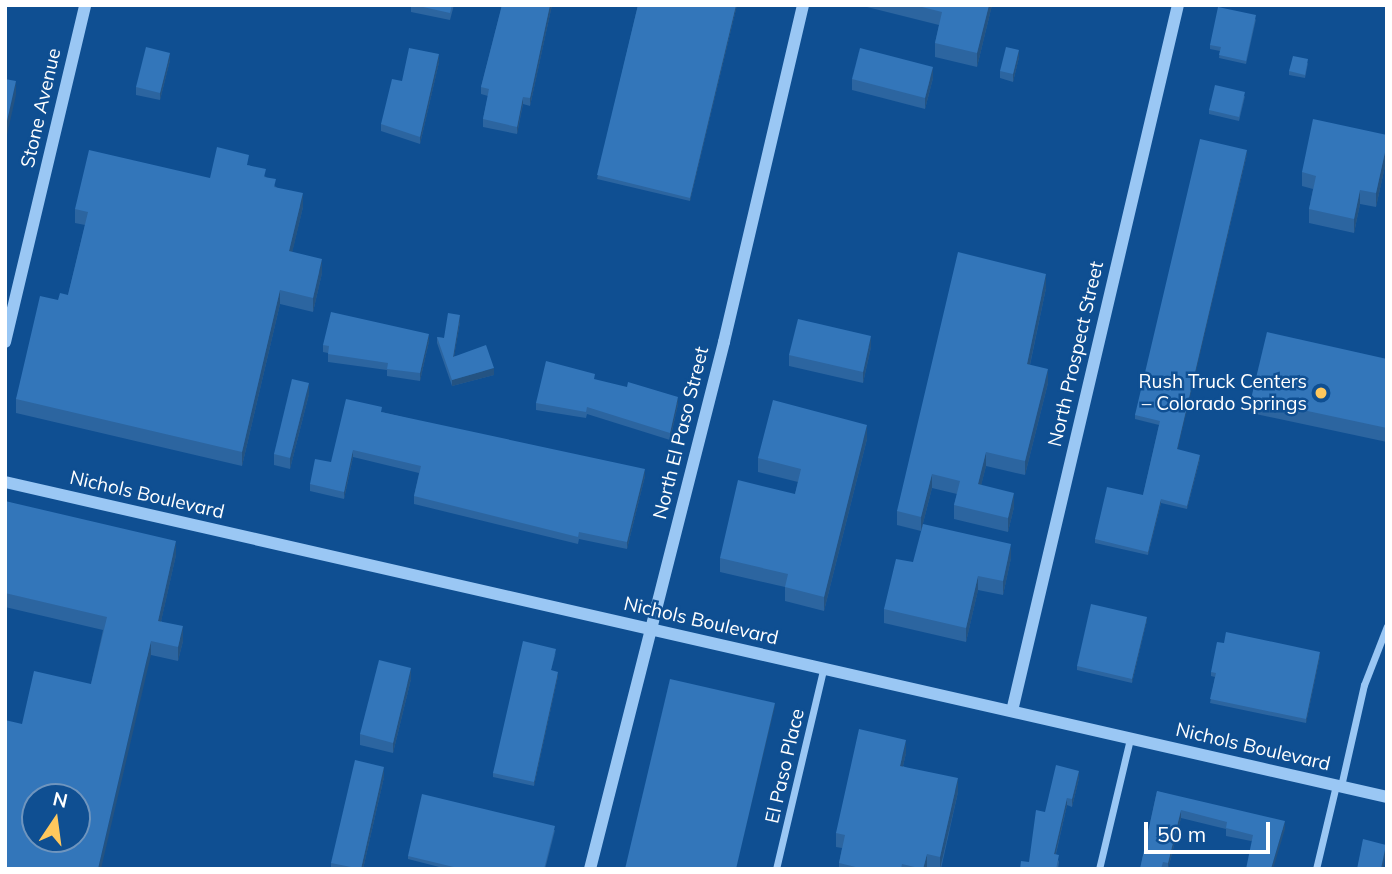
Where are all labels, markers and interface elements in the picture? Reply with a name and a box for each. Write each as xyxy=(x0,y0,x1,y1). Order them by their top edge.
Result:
street label: Stone Avenue xyxy=(16,46,66,170)
street label: North Prospect Street xyxy=(1044,259,1108,449)
street label: North El Paso Street xyxy=(649,344,713,522)
place label: Rush Truck Centers – Colorado Springs xyxy=(1138,371,1307,415)
marker: Rush Truck Centers – Colorado Springs xyxy=(1313,385,1329,401)
street label: Nichols Boulevard xyxy=(67,466,227,524)
street label: Nichols Boulevard xyxy=(621,592,781,650)
street label: El Paso Place xyxy=(761,706,809,826)
street label: Nichols Boulevard xyxy=(1173,718,1333,776)
north arrow xyxy=(21,783,91,853)
text: N xyxy=(51,786,70,813)
scale bar xyxy=(1147,808,1273,852)
text: 50 m xyxy=(1157,821,1206,847)

